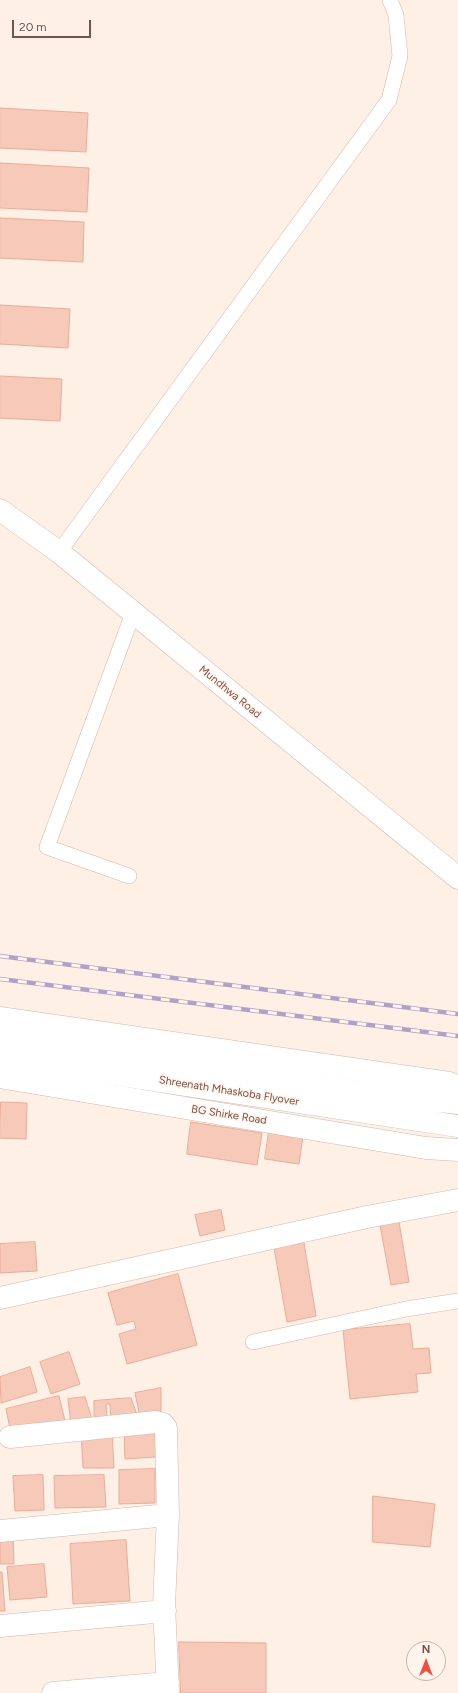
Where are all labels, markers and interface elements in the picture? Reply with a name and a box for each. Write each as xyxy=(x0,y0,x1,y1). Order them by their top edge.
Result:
scale bar xyxy=(14,12,93,38)
text: 20 m xyxy=(19,20,47,34)
street label: Mundhwa Road xyxy=(196,663,264,721)
street label: Shreenath Mhaskoba Flyover xyxy=(158,1073,300,1109)
street label: BG Shirke Road xyxy=(190,1103,268,1127)
north arrow xyxy=(406,1641,446,1681)
text: N xyxy=(422,1643,430,1656)

